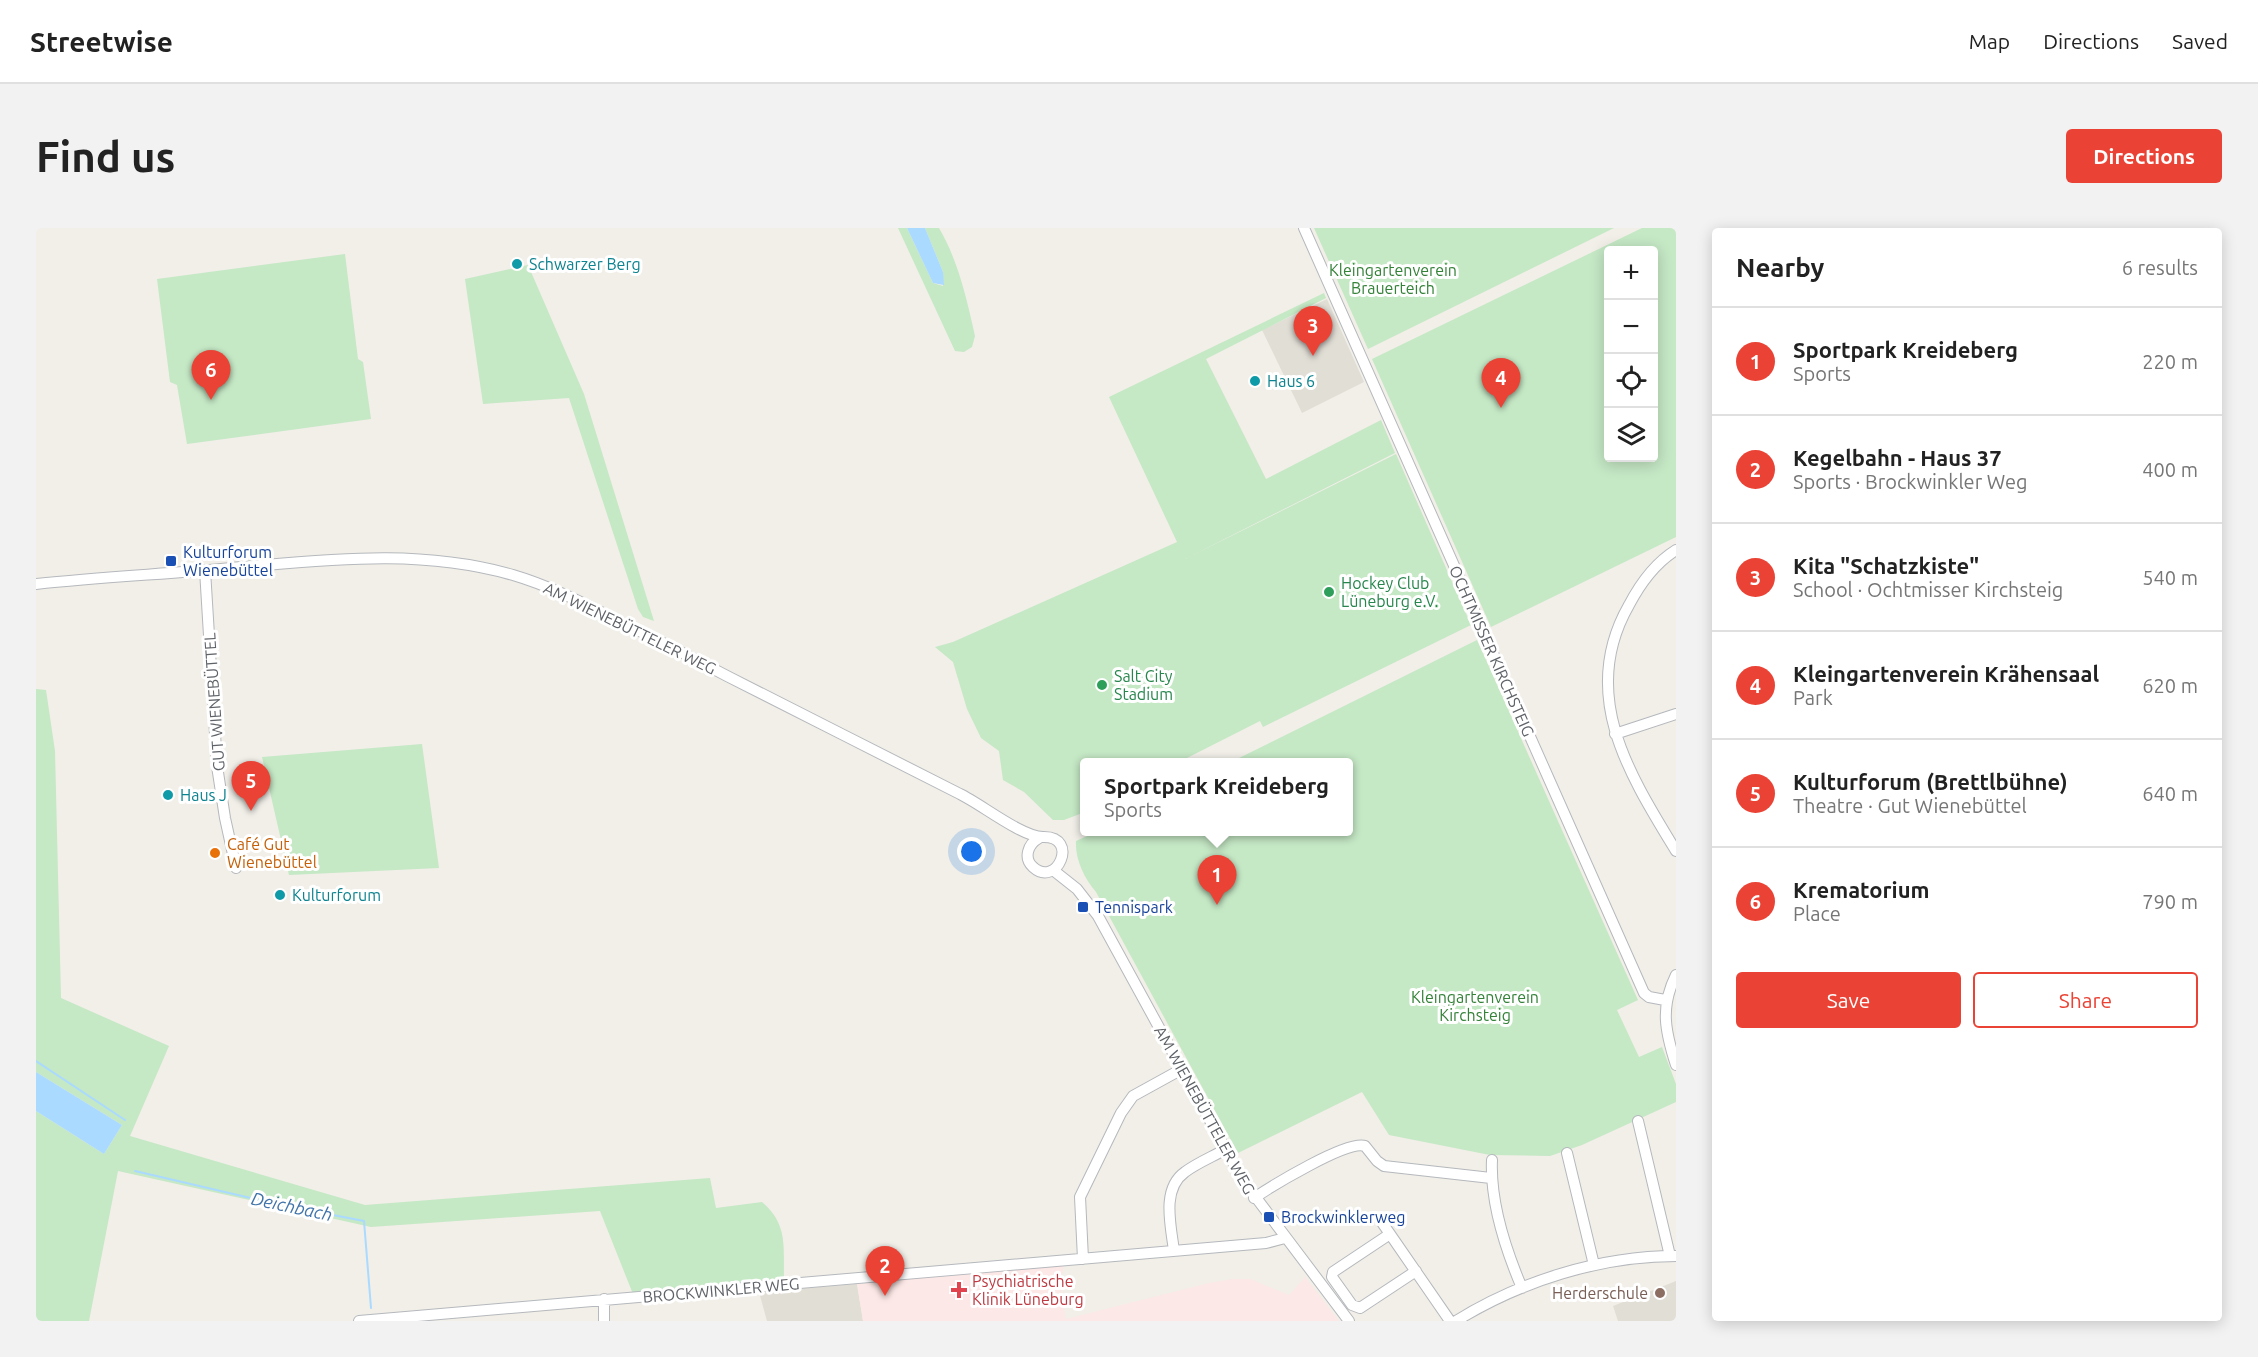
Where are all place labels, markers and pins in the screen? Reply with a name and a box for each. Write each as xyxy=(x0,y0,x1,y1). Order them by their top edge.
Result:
place label: Schwarzer Berg xyxy=(529,255,641,273)
marker: Schwarzer Berg xyxy=(510,257,524,271)
pin: 3 xyxy=(1294,306,1332,356)
pin: 6 xyxy=(192,350,231,400)
pin: 4 xyxy=(1482,358,1520,408)
place label: Haus 6 xyxy=(1267,372,1315,390)
marker: Haus 6 xyxy=(1248,374,1262,388)
place label: Kulturforum Wienebüttel xyxy=(183,543,273,579)
marker: Kulturforum Wienebüttel xyxy=(164,554,178,568)
place label: Hockey Club Lüneburg e.V. xyxy=(1341,574,1438,610)
marker: Hockey Club Lüneburg e.V. xyxy=(1322,585,1336,599)
place label: Salt City Stadium xyxy=(1114,667,1173,703)
marker: Salt City Stadium xyxy=(1095,678,1109,692)
pin: 5 xyxy=(232,762,270,811)
place label: Haus J xyxy=(180,786,227,804)
marker: Haus J xyxy=(161,788,175,802)
place label: Café Gut Wienebüttel xyxy=(227,835,317,871)
marker: Café Gut Wienebüttel xyxy=(208,846,222,860)
pin: 1 xyxy=(1198,856,1236,905)
place label: Kulturforum xyxy=(292,886,381,904)
marker: Kulturforum xyxy=(273,888,287,902)
place label: Tennispark xyxy=(1095,898,1173,916)
marker: Tennispark xyxy=(1076,900,1090,914)
place label: Brockwinklerweg xyxy=(1281,1208,1405,1226)
marker: Brockwinklerweg xyxy=(1262,1210,1276,1224)
pin: 2 xyxy=(866,1246,904,1296)
place label: Psychiatrische Klinik Lüneburg xyxy=(972,1272,1084,1308)
marker: Psychiatrische Klinik Lüneburg xyxy=(950,1281,968,1299)
place label: Herderschule xyxy=(1552,1284,1648,1302)
marker: Herderschule xyxy=(1653,1286,1667,1300)

